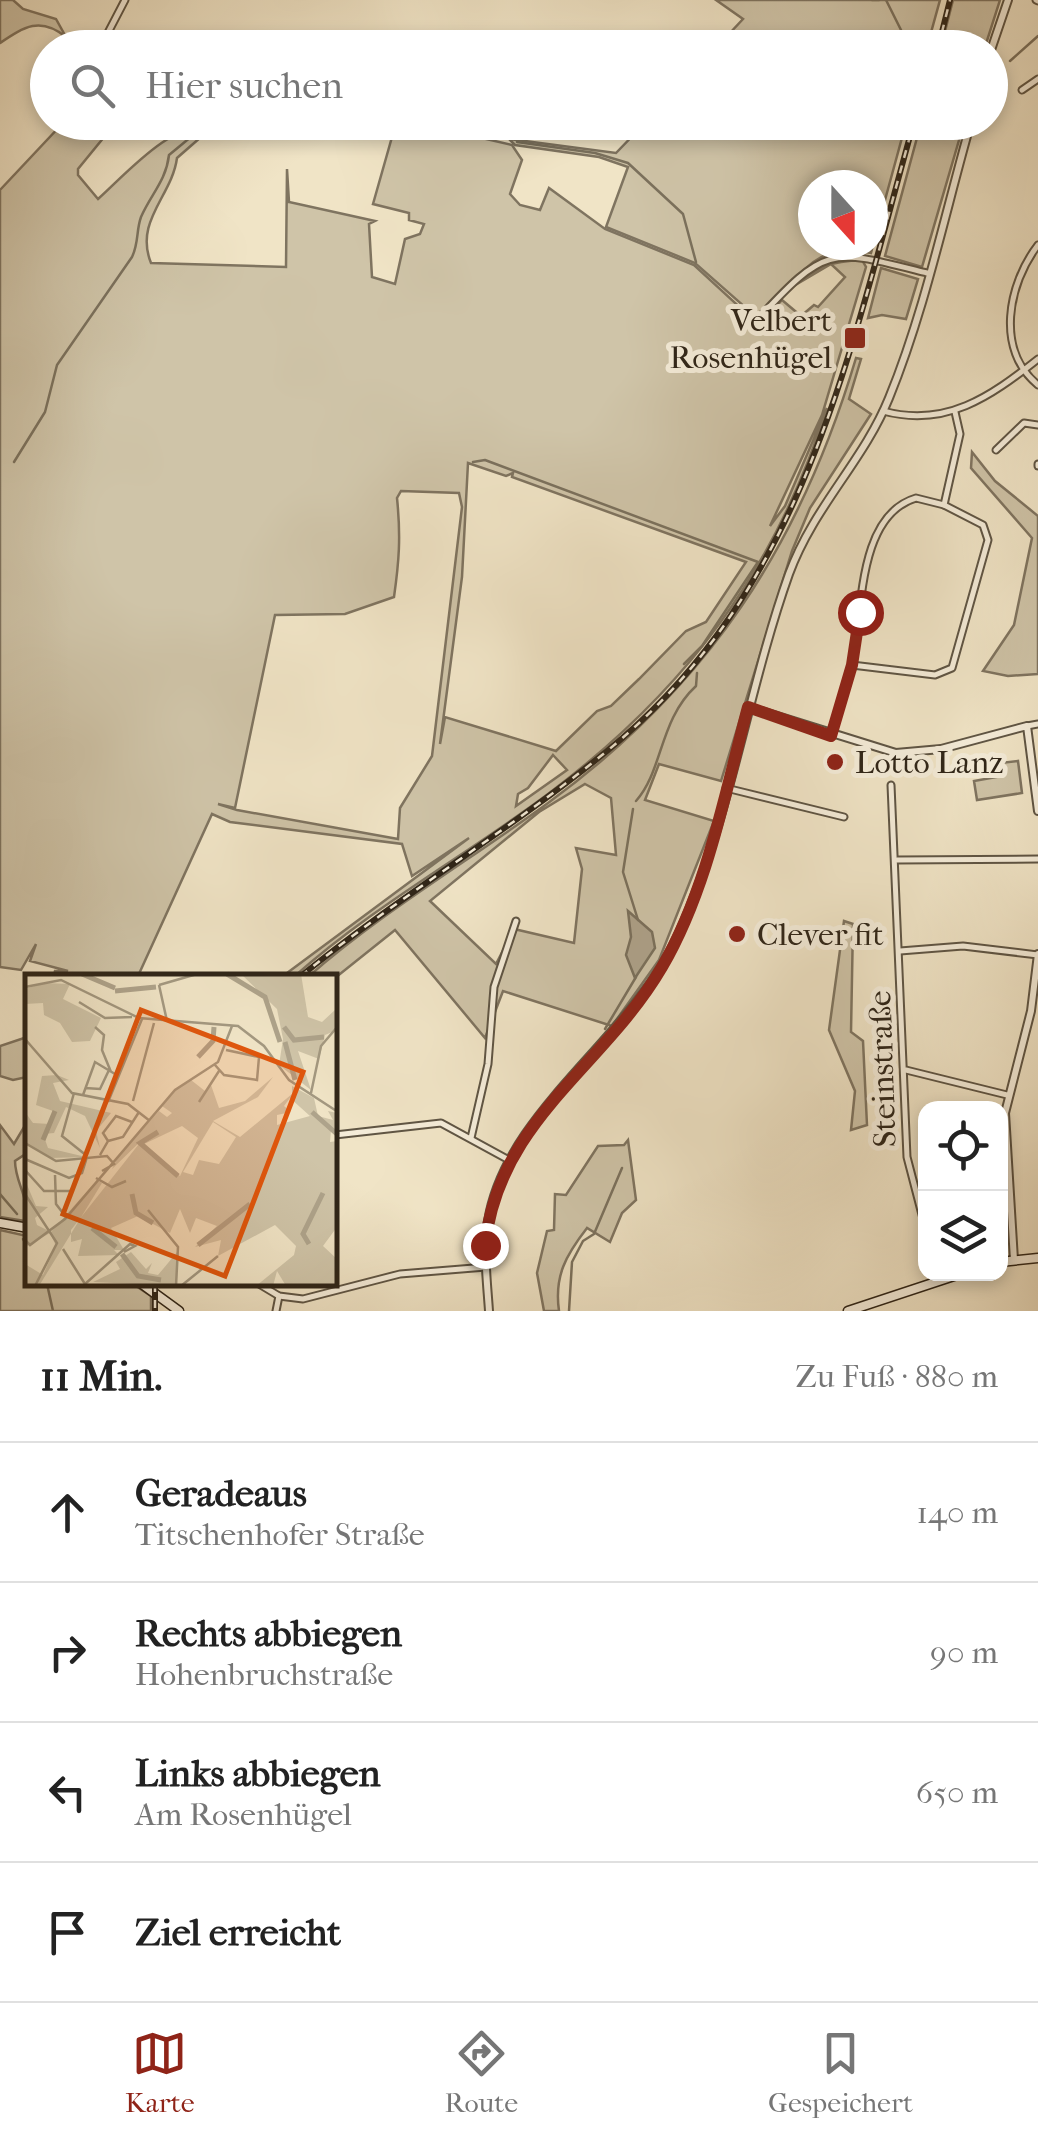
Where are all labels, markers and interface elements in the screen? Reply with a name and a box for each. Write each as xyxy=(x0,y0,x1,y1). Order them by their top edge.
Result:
search box xyxy=(30,30,1008,140)
icon: search xyxy=(65,58,120,113)
text: Hier suchen xyxy=(145,63,343,108)
north arrow xyxy=(798,170,888,260)
place label: Velbert Rosenhügel xyxy=(669,302,833,376)
marker: Velbert Rosenhügel xyxy=(842,325,868,351)
route start xyxy=(838,590,884,636)
place label: Lotto Lanz xyxy=(855,744,1003,781)
marker: Lotto Lanz xyxy=(824,751,846,773)
place label: Clever fit xyxy=(757,916,884,953)
marker: Clever fit xyxy=(726,923,748,945)
inset map xyxy=(25,974,338,1286)
street label: Steinstraße xyxy=(861,990,904,1148)
map controls xyxy=(918,1101,1008,1281)
button: locate xyxy=(918,1101,1008,1191)
button: layers xyxy=(918,1191,1008,1281)
route end xyxy=(463,1223,509,1269)
text: 11 Min. xyxy=(40,1352,162,1401)
text: Zu Fuß · 880 m xyxy=(795,1358,998,1395)
text: Geradeaus xyxy=(135,1471,307,1516)
icon: ahead xyxy=(40,1485,95,1540)
text: 140 m xyxy=(917,1494,998,1531)
text: Titschenhofer Straße xyxy=(135,1516,425,1553)
text: Rechts abbiegen xyxy=(135,1611,402,1656)
icon: right xyxy=(40,1625,95,1680)
text: 90 m xyxy=(930,1634,998,1671)
text: Hohenbruchstraße xyxy=(135,1656,393,1693)
text: Links abbiegen xyxy=(135,1751,381,1796)
icon: left xyxy=(40,1765,95,1820)
text: 650 m xyxy=(916,1774,998,1811)
text: Am Rosenhügel xyxy=(135,1796,352,1833)
icon: arrive xyxy=(40,1905,95,1960)
text: Ziel erreicht xyxy=(135,1910,341,1955)
tab: Karte xyxy=(125,2026,195,2119)
tab: Route xyxy=(445,2026,518,2119)
tab: Gespeichert xyxy=(768,2026,913,2119)

